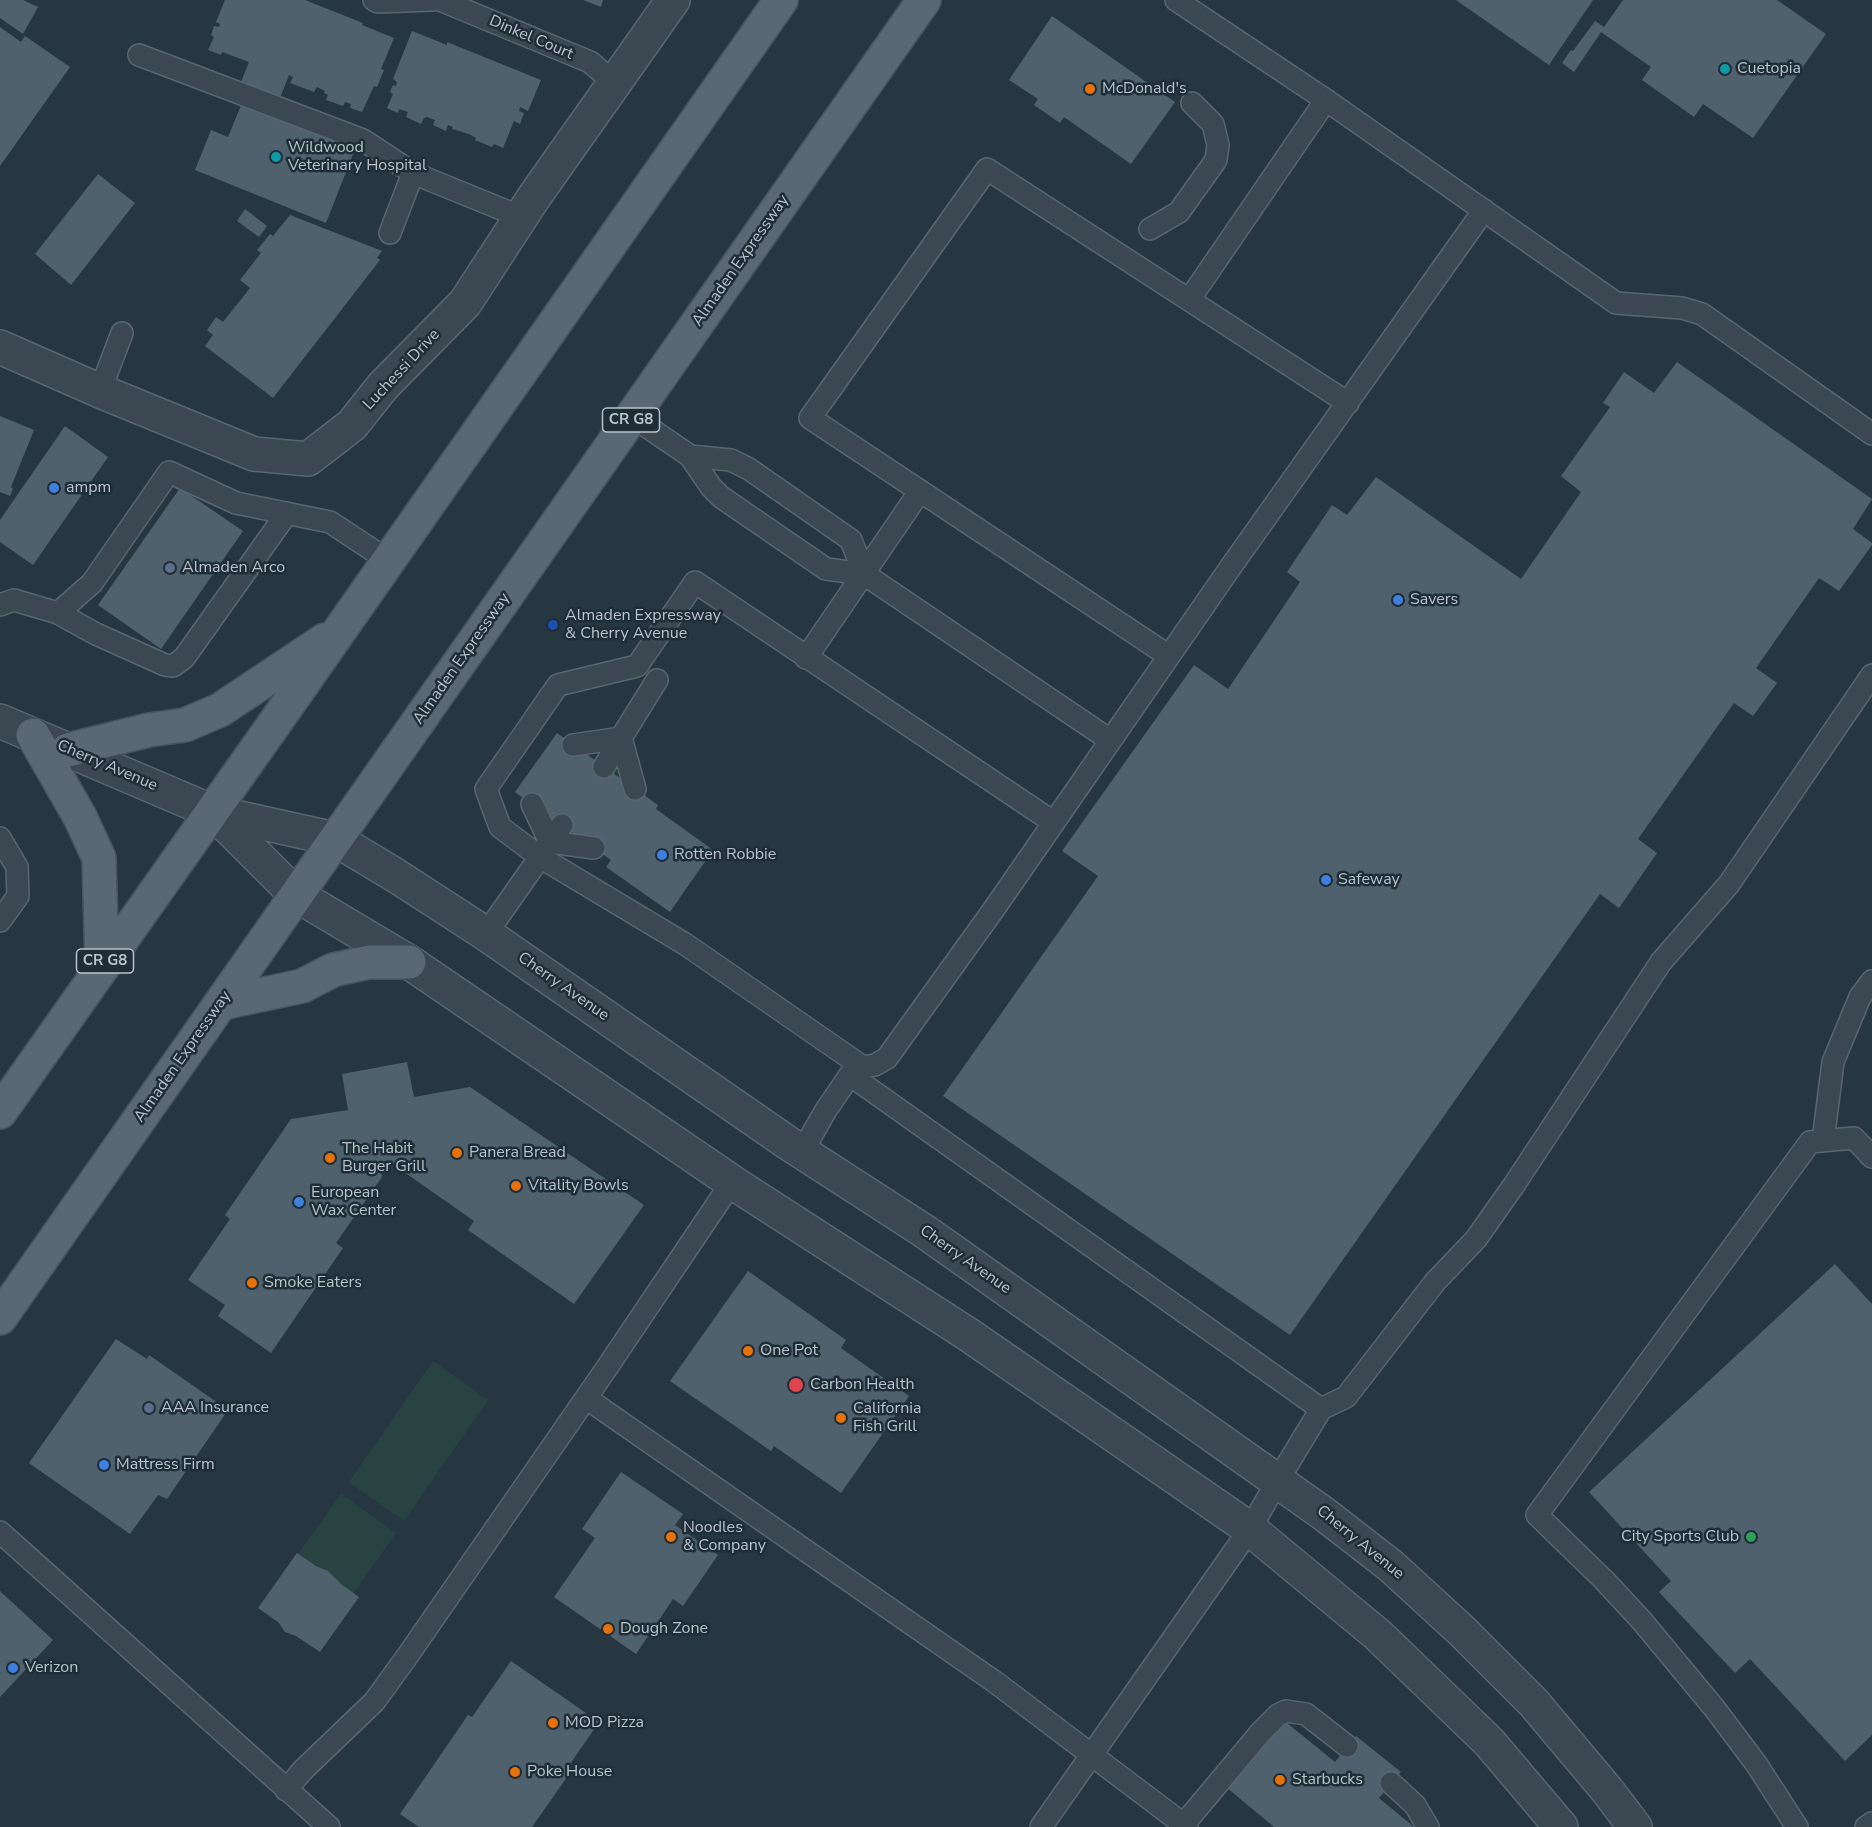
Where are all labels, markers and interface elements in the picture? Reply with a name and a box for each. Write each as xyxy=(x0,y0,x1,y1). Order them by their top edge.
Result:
street label: Dinkel Court xyxy=(486,12,576,64)
place label: Cuetopia xyxy=(1737,59,1801,79)
marker: Cuetopia xyxy=(1718,62,1732,76)
place label: McDonald's xyxy=(1102,79,1187,99)
marker: McDonald's xyxy=(1083,82,1097,96)
place label: Wildwood Veterinary Hospital xyxy=(288,138,427,176)
marker: Wildwood Veterinary Hospital xyxy=(269,150,283,164)
street label: Almaden Expressway xyxy=(688,192,794,330)
street label: Luchessi Drive xyxy=(360,326,444,414)
road number: CR G8 xyxy=(602,408,660,432)
place label: ampm xyxy=(66,478,111,498)
marker: ampm xyxy=(47,481,61,495)
place label: Almaden Arco xyxy=(182,558,285,578)
marker: Almaden Arco xyxy=(163,561,177,575)
street label: Almaden Expressway xyxy=(409,590,515,728)
place label: Savers xyxy=(1410,590,1458,610)
marker: Savers xyxy=(1391,593,1405,607)
place label: Almaden Expressway & Cherry Avenue xyxy=(565,606,721,644)
marker: Almaden Expressway & Cherry Avenue xyxy=(546,618,560,632)
street label: Cherry Avenue xyxy=(54,736,160,796)
place label: Rotten Robbie xyxy=(674,845,776,865)
marker: Rotten Robbie xyxy=(655,848,669,862)
place label: Safeway xyxy=(1338,870,1400,890)
marker: Safeway xyxy=(1319,873,1333,887)
street label: Cherry Avenue xyxy=(514,948,612,1026)
road number: CR G8 xyxy=(76,949,134,973)
street label: Almaden Expressway xyxy=(130,988,236,1126)
place label: The Habit Burger Grill xyxy=(342,1139,426,1177)
place label: Panera Bread xyxy=(469,1143,566,1163)
marker: Panera Bread xyxy=(450,1146,464,1160)
marker: The Habit Burger Grill xyxy=(323,1151,337,1165)
place label: Vitality Bowls xyxy=(528,1176,629,1196)
marker: Vitality Bowls xyxy=(509,1179,523,1193)
place label: European Wax Center xyxy=(311,1183,396,1221)
marker: European Wax Center xyxy=(292,1195,306,1209)
street label: Cherry Avenue xyxy=(916,1221,1014,1299)
place label: Smoke Eaters xyxy=(264,1273,362,1293)
marker: Smoke Eaters xyxy=(245,1276,259,1290)
place label: One Pot xyxy=(760,1341,818,1361)
marker: One Pot xyxy=(741,1344,755,1358)
place label: Carbon Health xyxy=(810,1375,915,1395)
marker: Carbon Health xyxy=(787,1376,805,1394)
place label: AAA Insurance xyxy=(161,1398,269,1418)
place label: California Fish Grill xyxy=(853,1399,921,1437)
marker: AAA Insurance xyxy=(142,1401,156,1415)
marker: California Fish Grill xyxy=(834,1411,848,1425)
place label: Mattress Firm xyxy=(116,1455,215,1475)
marker: Mattress Firm xyxy=(97,1458,111,1472)
street label: Cherry Avenue xyxy=(1312,1502,1408,1584)
place label: Noodles & Company xyxy=(683,1518,766,1556)
place label: City Sports Club xyxy=(1621,1527,1739,1547)
marker: Noodles & Company xyxy=(664,1530,678,1544)
marker: City Sports Club xyxy=(1744,1530,1758,1544)
place label: Dough Zone xyxy=(620,1619,708,1639)
marker: Dough Zone xyxy=(601,1622,615,1636)
place label: Verizon xyxy=(25,1658,78,1678)
marker: Verizon xyxy=(6,1661,20,1675)
place label: MOD Pizza xyxy=(565,1713,644,1733)
marker: MOD Pizza xyxy=(546,1716,560,1730)
place label: Poke House xyxy=(527,1762,612,1782)
marker: Poke House xyxy=(508,1765,522,1779)
place label: Starbucks xyxy=(1292,1770,1363,1790)
marker: Starbucks xyxy=(1273,1773,1287,1787)

